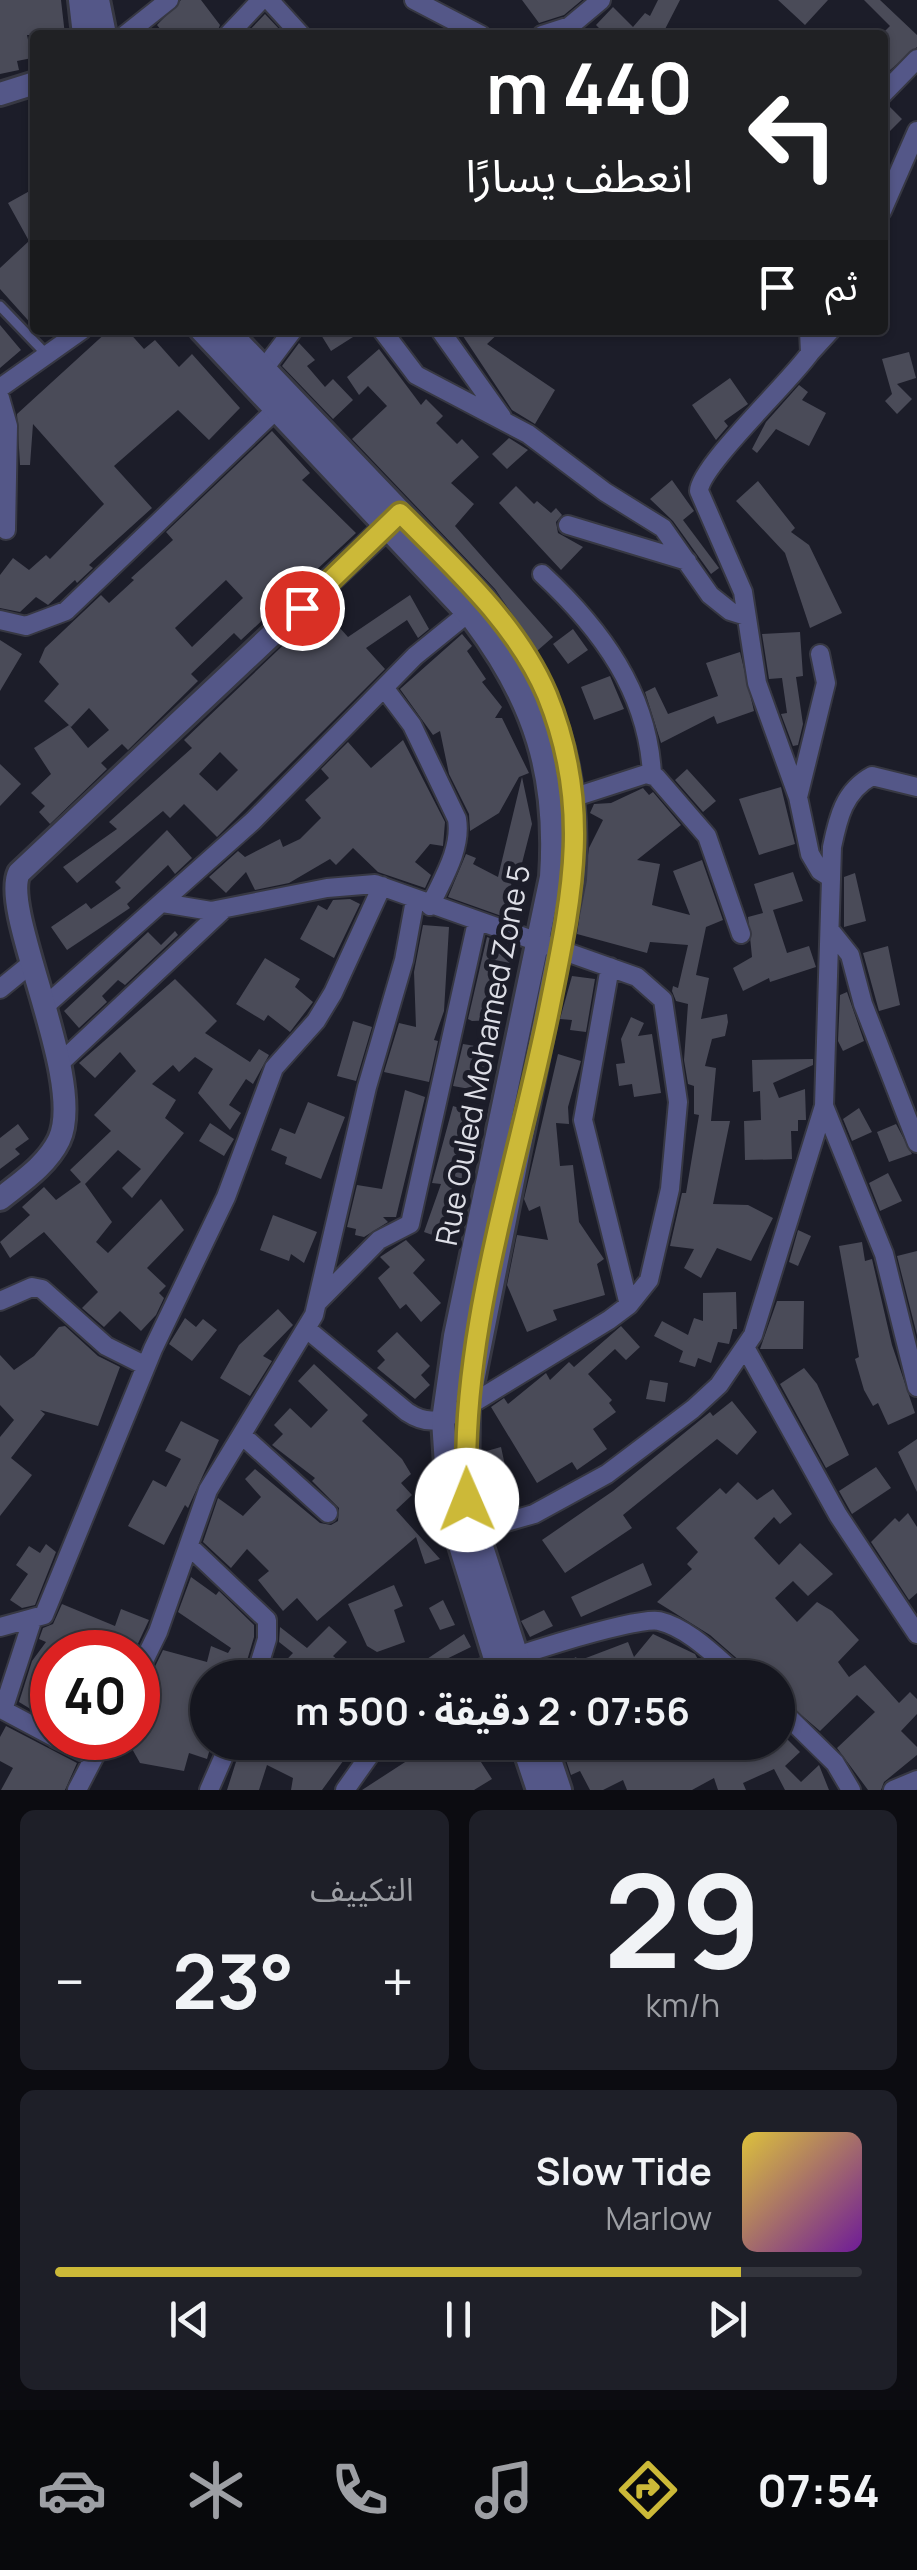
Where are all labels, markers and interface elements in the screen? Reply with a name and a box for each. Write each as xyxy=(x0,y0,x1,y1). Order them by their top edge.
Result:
text: 440 m xyxy=(486,39,693,135)
icon: left xyxy=(728,70,858,200)
text: انعطف يسارًا xyxy=(465,144,693,206)
text: ثم xyxy=(825,259,858,311)
icon: arrive xyxy=(750,260,805,315)
pin xyxy=(260,566,345,651)
icon: arrive xyxy=(275,581,330,636)
street label: Rue Ouled Mohamed Zone 5 xyxy=(425,861,539,1249)
position arrow xyxy=(415,1448,519,1552)
speed limit sign: 40 xyxy=(30,1630,160,1760)
text: 07:56 · 2 دقيقة · 500 m xyxy=(295,1684,690,1736)
text: 29 xyxy=(604,1829,762,2007)
text: التكييف xyxy=(310,1867,414,1911)
text: 23° xyxy=(172,1929,294,2032)
text: − xyxy=(55,1943,85,2019)
text: + xyxy=(382,1943,413,2019)
text: km/h xyxy=(646,1983,720,2027)
text: Slow Tide xyxy=(536,2144,712,2196)
text: Marlow xyxy=(605,2196,712,2240)
icon: previous xyxy=(162,2292,217,2347)
icon: pause xyxy=(431,2292,486,2347)
icon: next xyxy=(700,2292,755,2347)
icon: car xyxy=(37,2455,107,2525)
icon: climate xyxy=(181,2455,251,2525)
icon: phone xyxy=(325,2455,395,2525)
icon: music xyxy=(469,2455,539,2525)
icon: directions xyxy=(613,2455,683,2525)
text: 07:54 xyxy=(757,2459,880,2521)

